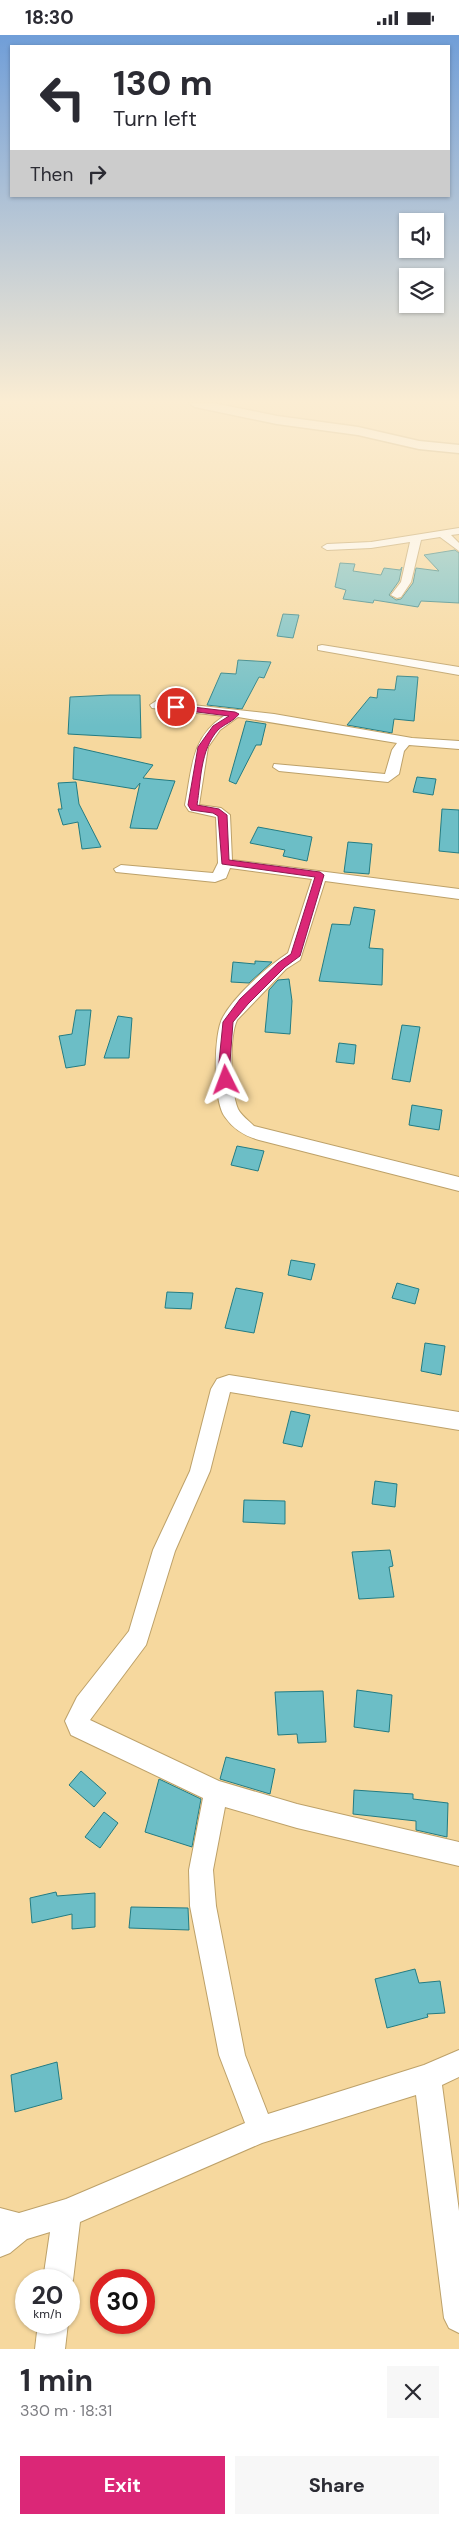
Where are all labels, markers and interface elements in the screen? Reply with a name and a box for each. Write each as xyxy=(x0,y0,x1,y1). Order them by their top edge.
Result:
text: 18:30 xyxy=(25,5,74,30)
text: 130 m xyxy=(113,60,213,106)
icon: left xyxy=(30,65,95,130)
text: Turn left xyxy=(113,104,197,133)
icon: right xyxy=(83,160,111,188)
text: Then xyxy=(30,162,73,187)
map controls xyxy=(399,213,444,313)
button: sound xyxy=(399,213,444,258)
button: layers xyxy=(399,268,444,313)
pin xyxy=(155,686,197,728)
icon: arrive xyxy=(162,693,190,721)
position arrow xyxy=(199,1053,251,1105)
speed limit sign: 30 xyxy=(90,2269,155,2334)
text: 20 xyxy=(32,2279,63,2312)
text: km/h xyxy=(33,2306,62,2322)
text: 1 min xyxy=(20,2361,93,2400)
button: close xyxy=(387,2366,439,2418)
text: 330 m · 18:31 xyxy=(20,2400,112,2421)
button: Exit xyxy=(20,2456,225,2514)
button: Share xyxy=(235,2456,439,2514)

